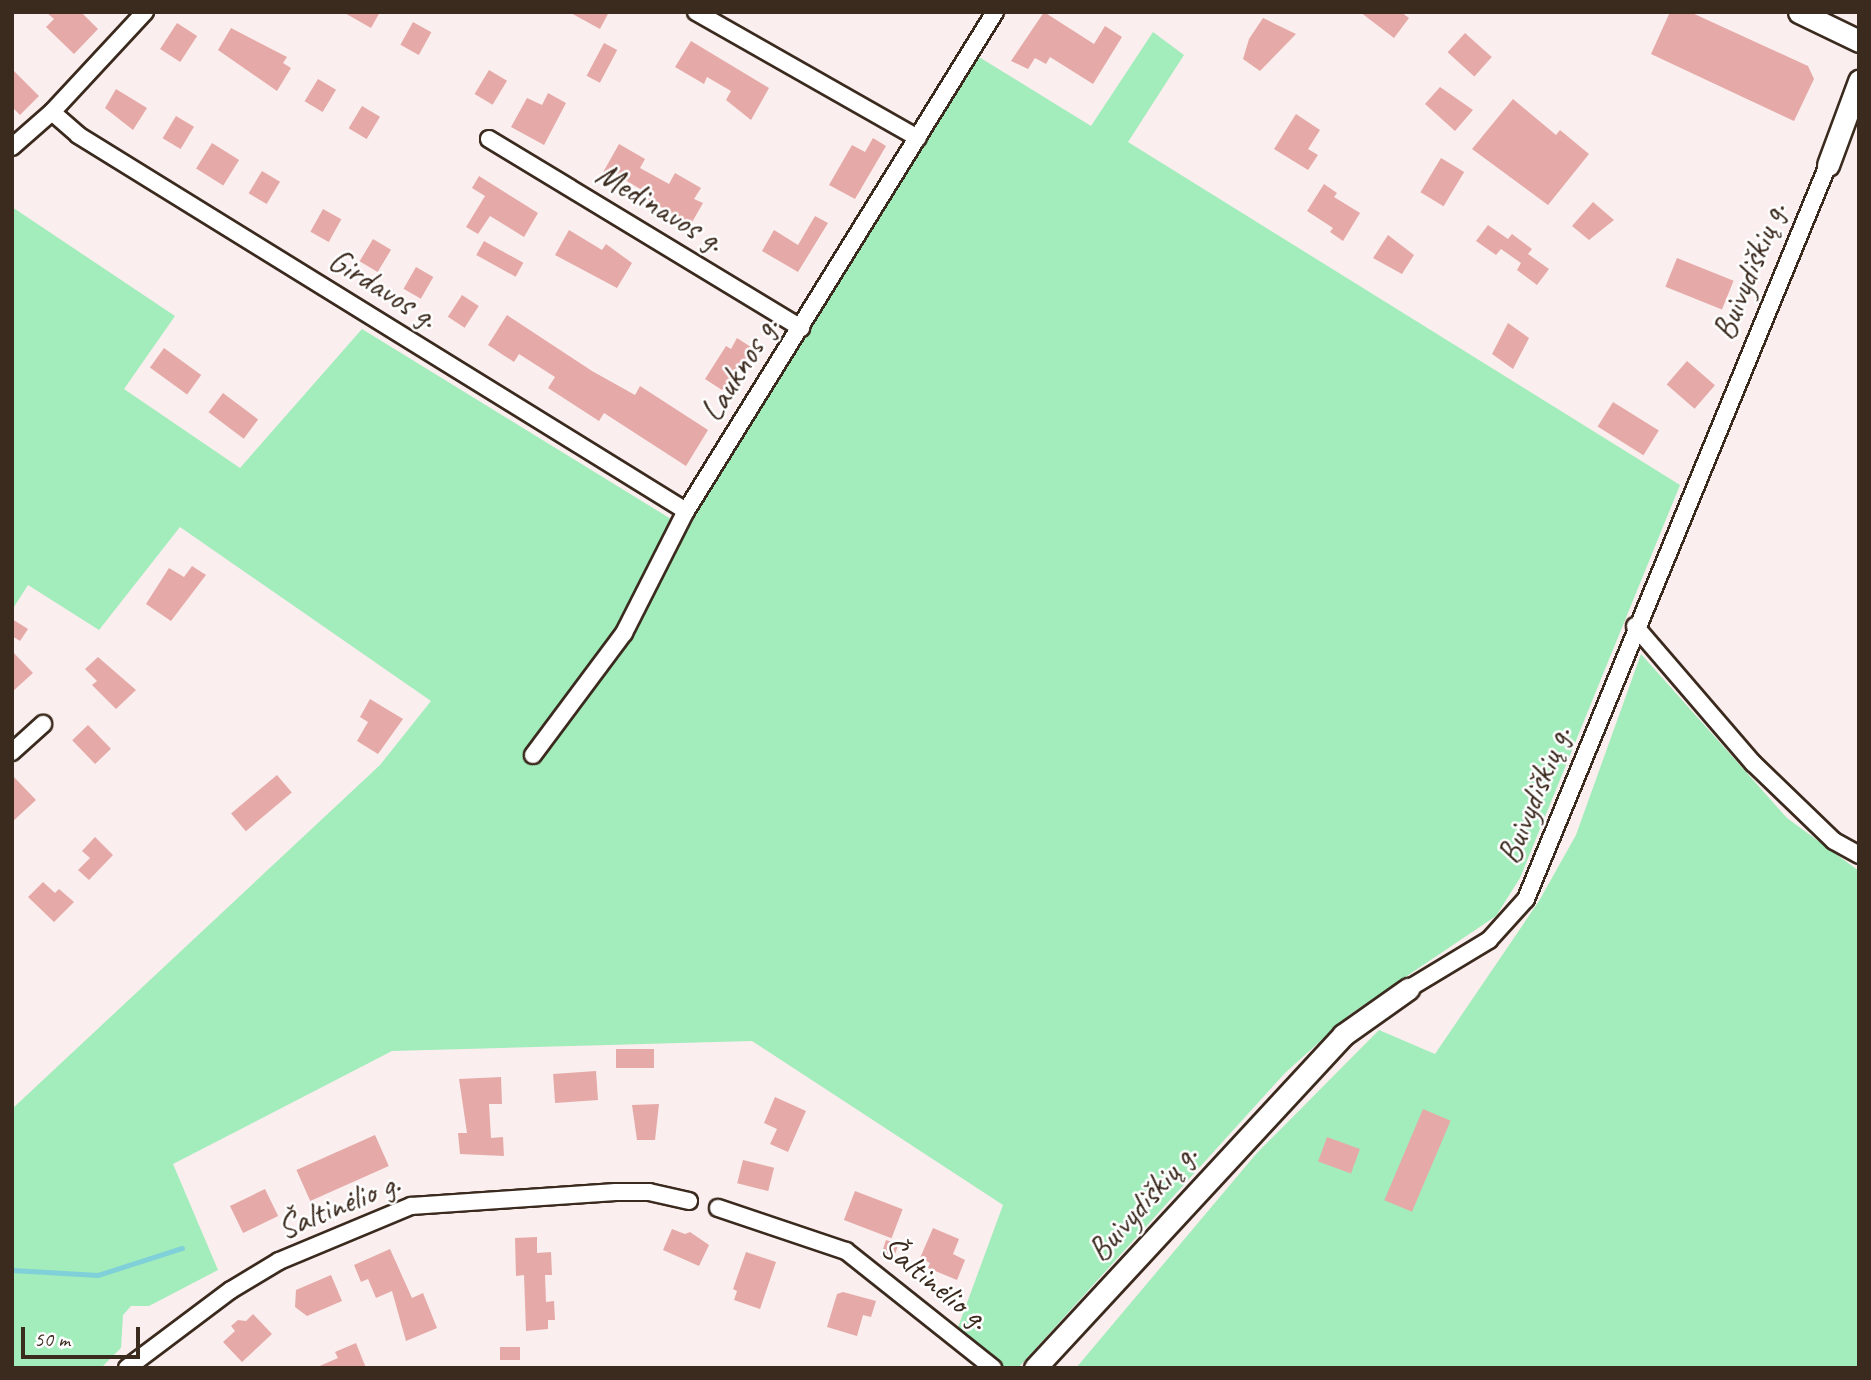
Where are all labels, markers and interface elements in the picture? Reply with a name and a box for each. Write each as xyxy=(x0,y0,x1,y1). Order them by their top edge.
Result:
street label: Medinavos g. xyxy=(589,154,731,262)
street label: Buivydiškių g. xyxy=(1704,196,1796,346)
street label: Girdavos g. xyxy=(321,240,445,338)
street label: Lauknos g. xyxy=(692,309,788,429)
street label: Buivydiškių g. xyxy=(1489,720,1581,870)
street label: Buivydiškių g. xyxy=(1080,1136,1206,1270)
street label: Šaltinėlio g. xyxy=(272,1164,406,1248)
street label: Šaltinėlio g. xyxy=(873,1227,997,1339)
scale bar xyxy=(24,1314,144,1358)
text: 50 m xyxy=(34,1326,70,1352)

